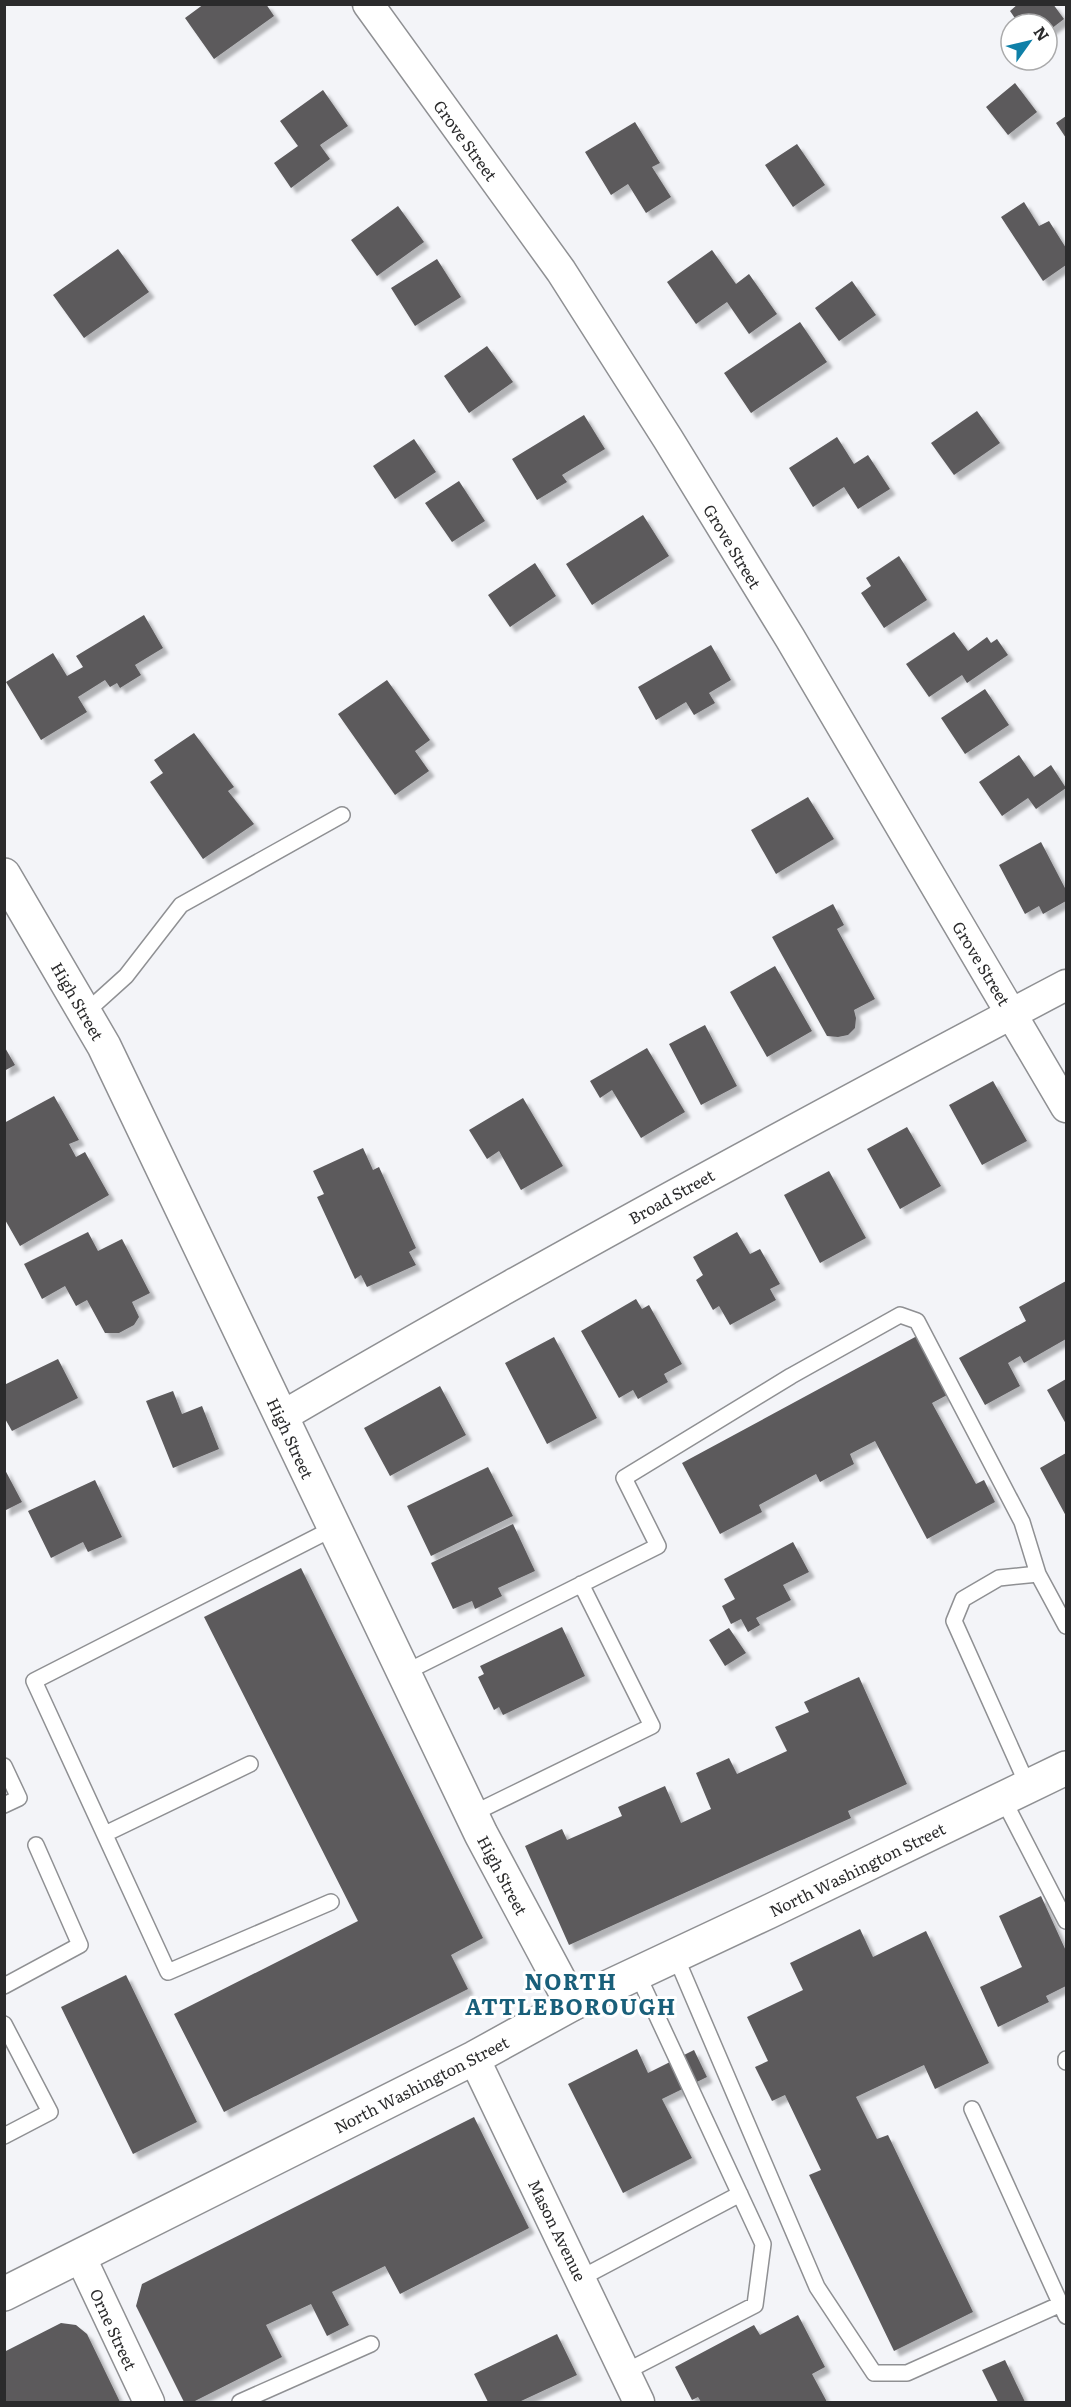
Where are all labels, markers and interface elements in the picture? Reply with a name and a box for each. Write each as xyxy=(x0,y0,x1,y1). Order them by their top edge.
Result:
north arrow xyxy=(999,12,1059,72)
text: N xyxy=(1029,21,1056,45)
street label: Grove Street xyxy=(428,95,504,186)
street label: Grove Street xyxy=(698,499,768,593)
street label: Grove Street xyxy=(947,916,1017,1010)
street label: High Street xyxy=(46,957,110,1045)
street label: Broad Street xyxy=(624,1162,719,1229)
street label: High Street xyxy=(262,1393,321,1483)
street label: North Washington Street xyxy=(765,1816,950,1922)
street label: High Street xyxy=(472,1831,534,1920)
district label: NORTH ATTLEBOROUGH xyxy=(465,1964,677,2022)
street label: North Washington Street xyxy=(330,2029,513,2139)
street label: Mason Avenue xyxy=(523,2175,593,2285)
street label: Orne Street xyxy=(85,2284,144,2374)

